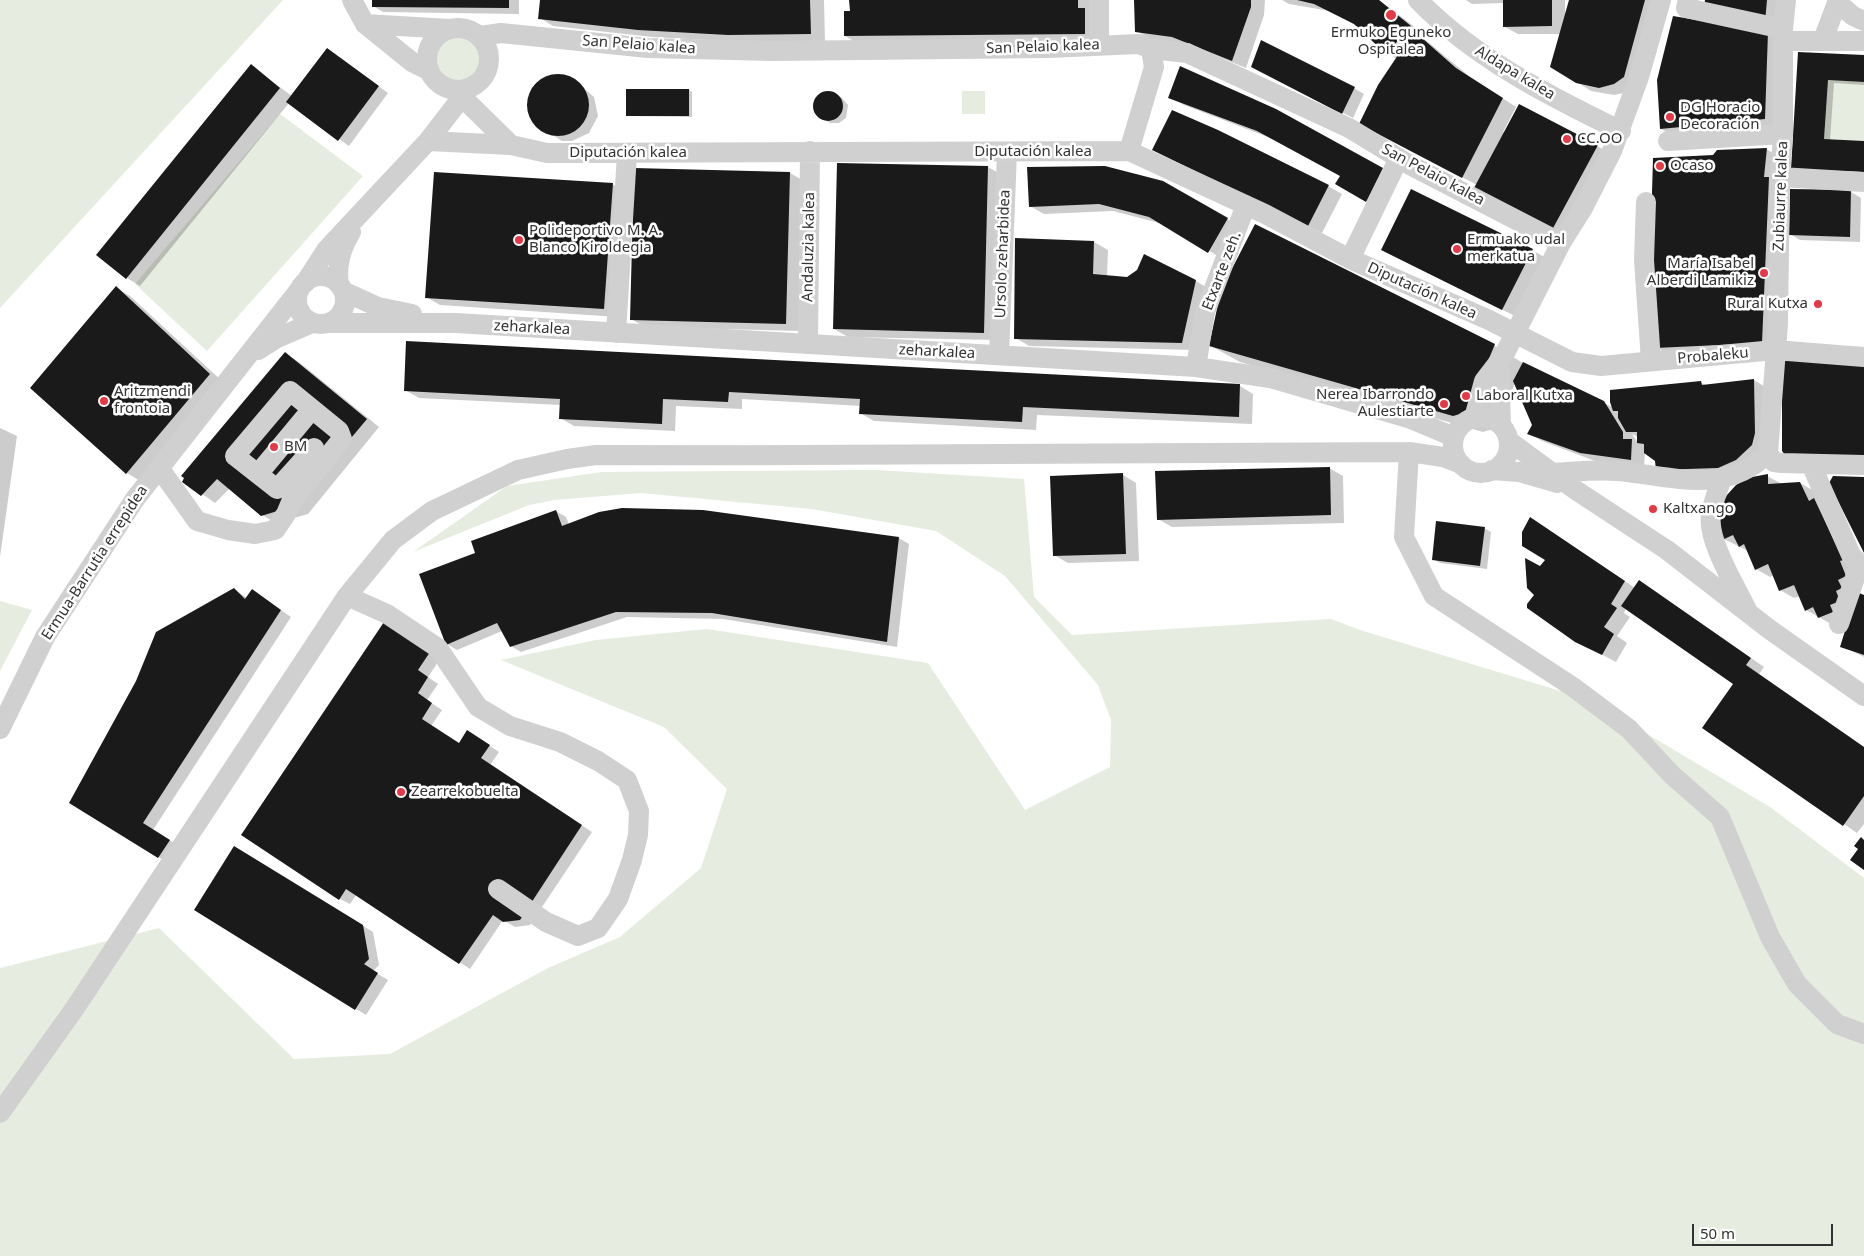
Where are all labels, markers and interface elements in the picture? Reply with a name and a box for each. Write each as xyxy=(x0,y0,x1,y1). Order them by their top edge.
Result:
marker: Ermuko Eguneko Ospitalea xyxy=(1384,8,1398,22)
place label: Ermuko Eguneko Ospitalea xyxy=(1331,24,1451,59)
street label: San Pelaio kalea xyxy=(582,32,696,58)
street label: San Pelaio kalea xyxy=(986,36,1100,58)
street label: Aldapa kalea xyxy=(1472,42,1558,104)
place label: DG Horacio Decoración xyxy=(1680,99,1760,134)
marker: DG Horacio Decoración xyxy=(1664,111,1676,123)
place label: CC.OO xyxy=(1577,130,1622,148)
marker: CC.OO xyxy=(1561,133,1573,145)
street label: San Pelaio kalea xyxy=(1379,140,1487,210)
street label: Zubiaurre kalea xyxy=(1770,141,1792,251)
street label: Diputación kalea xyxy=(974,143,1092,161)
street label: Diputación kalea xyxy=(569,144,687,162)
place label: Ocaso xyxy=(1670,157,1714,175)
marker: Ocaso xyxy=(1654,160,1666,172)
street label: Ursolo zeharbidea xyxy=(992,189,1014,319)
street label: Andaluzia kalea xyxy=(799,192,819,302)
place label: Polideportivo M. A. Blanco Kiroldegia xyxy=(529,222,662,257)
street label: Etxarte zeh. xyxy=(1199,229,1245,313)
place label: Ermuako udal merkatua xyxy=(1467,231,1565,266)
marker: Polideportivo M. A. Blanco Kiroldegia xyxy=(513,234,525,246)
marker: Ermuako udal merkatua xyxy=(1451,243,1463,255)
place label: María Isabel Alberdi Lamikiz xyxy=(1647,255,1754,290)
street label: Diputación kalea xyxy=(1365,259,1479,323)
marker: María Isabel Alberdi Lamikiz xyxy=(1758,267,1770,279)
place label: Rural Kutxa xyxy=(1727,295,1808,313)
marker: Rural Kutxa xyxy=(1812,298,1824,310)
street label: zeharkalea xyxy=(493,317,571,339)
street label: zeharkalea xyxy=(898,341,976,363)
street label: Probaleku xyxy=(1677,344,1749,368)
place label: Aritzmendi frontoia xyxy=(114,383,191,418)
place label: Nerea Ibarrondo Aulestiarte xyxy=(1316,386,1434,421)
place label: Laboral Kutxa xyxy=(1476,387,1573,405)
marker: Laboral Kutxa xyxy=(1460,390,1472,402)
marker: Aritzmendi frontoia xyxy=(98,395,110,407)
marker: Nerea Ibarrondo Aulestiarte xyxy=(1438,398,1450,410)
place label: BM xyxy=(284,438,307,456)
marker: BM xyxy=(268,441,280,453)
street label: Ermua-Barrutia errepidea xyxy=(38,482,152,644)
place label: Kaltxango xyxy=(1663,500,1734,518)
marker: Kaltxango xyxy=(1647,503,1659,515)
place label: Zearrekobuelta xyxy=(411,783,519,801)
marker: Zearrekobuelta xyxy=(395,786,407,798)
scale bar xyxy=(1694,1214,1835,1246)
text: 50 m xyxy=(1700,1223,1735,1243)

